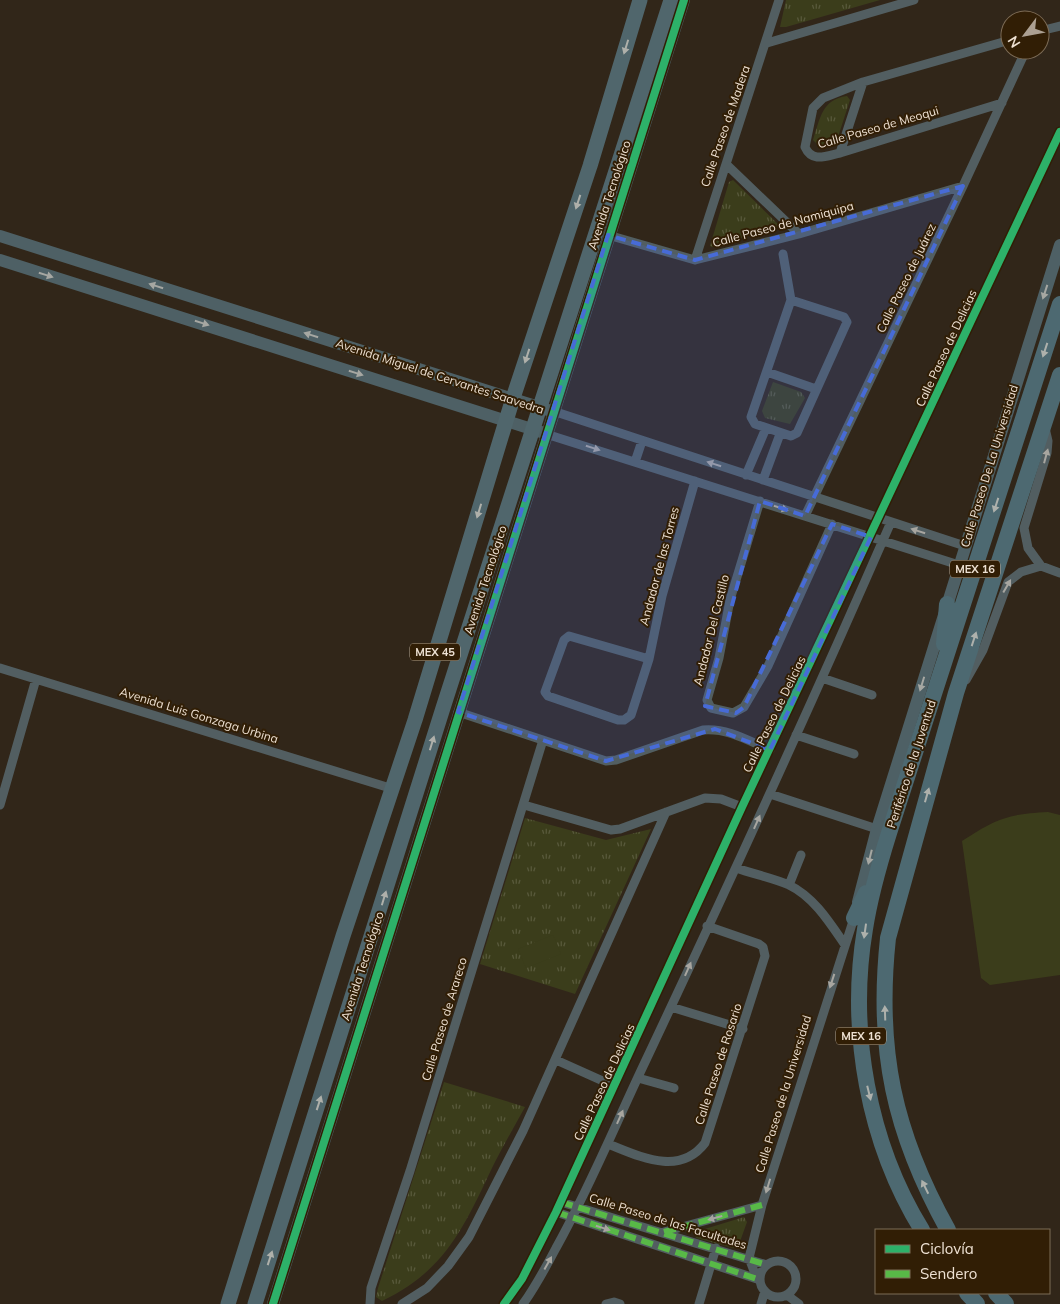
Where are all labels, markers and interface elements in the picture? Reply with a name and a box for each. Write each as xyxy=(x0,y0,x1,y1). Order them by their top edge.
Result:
north arrow xyxy=(1000,10,1050,60)
text: N xyxy=(1004,33,1024,51)
one-way arrow xyxy=(621,39,629,54)
street label: Calle Paseo de Madera xyxy=(697,63,753,189)
street label: Calle Paseo de Meoqui xyxy=(816,102,940,151)
street label: Avenida Tecnológico xyxy=(584,138,634,251)
one-way arrow xyxy=(574,195,582,210)
street label: Calle Paseo de Namiquipa xyxy=(711,198,855,250)
street label: Calle Paseo de Juárez xyxy=(873,221,939,335)
one-way arrow xyxy=(39,272,54,280)
one-way arrow xyxy=(148,281,163,289)
one-way arrow xyxy=(1040,284,1048,299)
street label: Calle Paseo de Delicias xyxy=(912,287,980,409)
one-way arrow xyxy=(194,320,209,328)
one-way arrow xyxy=(303,330,318,338)
street label: Avenida Miguel de Cervantes Saavedra xyxy=(334,335,546,417)
one-way arrow xyxy=(1041,343,1049,358)
one-way arrow xyxy=(523,349,531,364)
one-way arrow xyxy=(349,369,364,377)
street label: Calle Paseo De La Universidad xyxy=(957,383,1021,549)
one-way arrow xyxy=(586,445,601,453)
one-way arrow xyxy=(1042,449,1050,464)
one-way arrow xyxy=(706,460,721,468)
one-way arrow xyxy=(991,498,999,513)
one-way arrow xyxy=(474,504,482,519)
street label: Andador de las Torres xyxy=(636,505,682,627)
one-way arrow xyxy=(774,505,789,513)
street label: Avenida Tecnológico xyxy=(460,523,510,636)
one-way arrow xyxy=(911,526,926,534)
road number: MEX 16 xyxy=(950,560,1000,578)
street label: Andador Del Castillo xyxy=(690,573,732,687)
one-way arrow xyxy=(1002,580,1011,593)
one-way arrow xyxy=(970,631,978,646)
road number: MEX 45 xyxy=(410,644,460,660)
street label: Calle Paseo de Delicias xyxy=(739,653,809,775)
one-way arrow xyxy=(918,677,925,692)
street label: Avenida Luis Gonzaga Urbina xyxy=(118,684,280,746)
street label: Periférico de la Juventud xyxy=(883,698,939,830)
one-way arrow xyxy=(429,735,437,750)
one-way arrow xyxy=(923,787,931,802)
one-way arrow xyxy=(754,815,762,829)
one-way arrow xyxy=(866,849,874,864)
one-way arrow xyxy=(380,890,388,905)
street label: Avenida Tecnológico xyxy=(337,909,387,1022)
one-way arrow xyxy=(861,924,869,940)
street label: Calle Paseo de Arareco xyxy=(418,955,470,1083)
one-way arrow xyxy=(684,962,692,976)
one-way arrow xyxy=(828,973,836,988)
street label: Calle Paseo de Rosario xyxy=(691,1001,745,1127)
one-way arrow xyxy=(880,1005,888,1021)
street label: Calle Paseo de la Universidad xyxy=(752,1013,814,1175)
street label: Calle Paseo de Delicias xyxy=(570,1021,638,1143)
road number: MEX 16 xyxy=(836,1028,886,1044)
one-way arrow xyxy=(865,1085,873,1101)
one-way arrow xyxy=(315,1095,323,1110)
one-way arrow xyxy=(617,1110,625,1124)
one-way arrow xyxy=(764,1178,771,1193)
one-way arrow xyxy=(921,1180,929,1194)
street label: Calle Paseo de las Facultades xyxy=(587,1190,749,1252)
one-way arrow xyxy=(708,1214,723,1222)
one-way arrow xyxy=(595,1224,610,1232)
legend xyxy=(875,1229,1050,1294)
text: Ciclovía xyxy=(920,1239,974,1258)
one-way arrow xyxy=(266,1250,274,1265)
one-way arrow xyxy=(544,1256,553,1269)
text: Sendero xyxy=(920,1264,977,1283)

